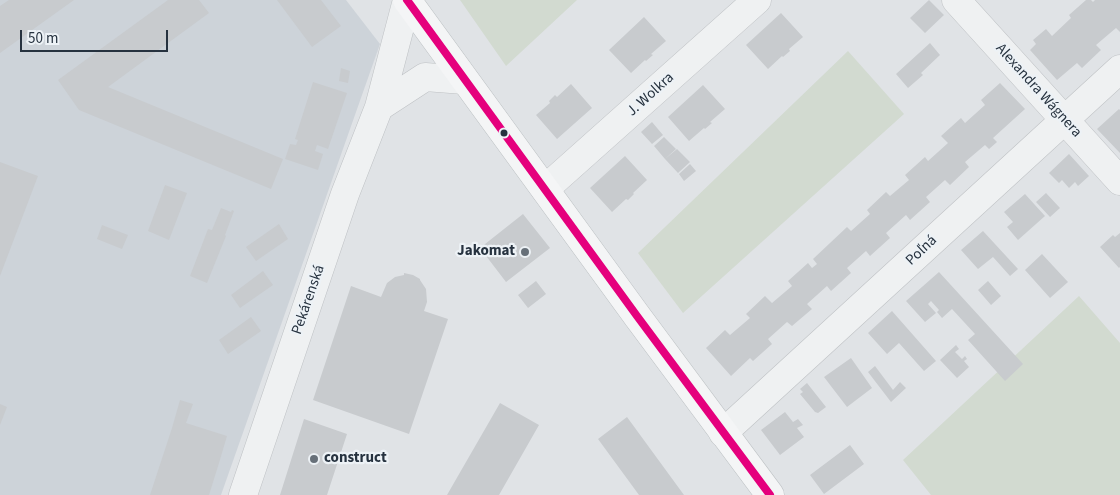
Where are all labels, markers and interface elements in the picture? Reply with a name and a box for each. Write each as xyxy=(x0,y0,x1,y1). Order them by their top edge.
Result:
scale bar xyxy=(22,20,170,52)
text: 50 m xyxy=(28,28,58,49)
street label: Alexandra Wágnera xyxy=(991,40,1085,142)
street label: J. Wolkra xyxy=(624,69,678,121)
unlabelled marker xyxy=(499,128,509,138)
street label: Poľná xyxy=(903,232,941,270)
place label: Jakomat xyxy=(457,243,515,261)
marker: Jakomat xyxy=(519,246,531,258)
street label: Pekárenská xyxy=(289,263,329,337)
place label: construct xyxy=(324,450,387,468)
marker: construct xyxy=(308,453,320,465)

